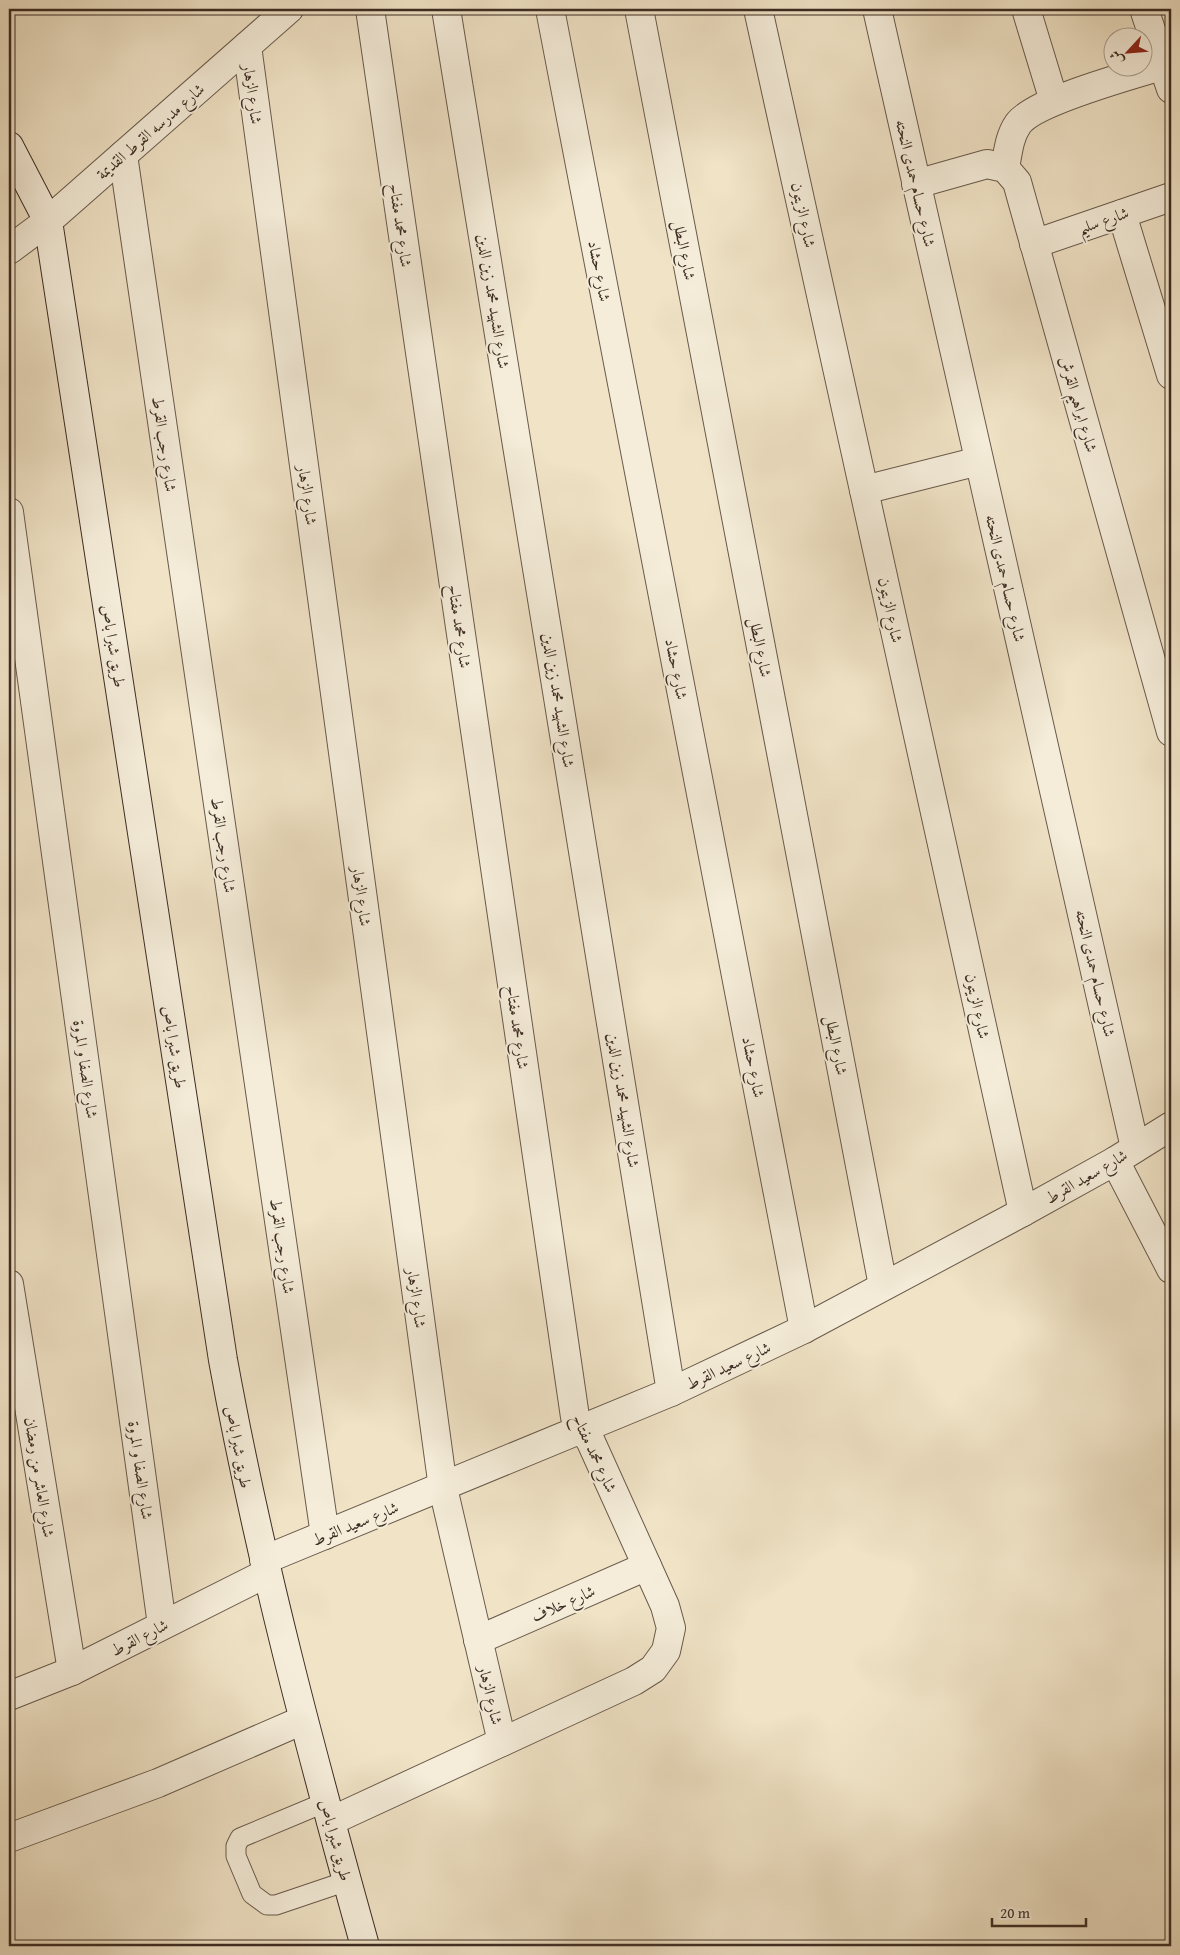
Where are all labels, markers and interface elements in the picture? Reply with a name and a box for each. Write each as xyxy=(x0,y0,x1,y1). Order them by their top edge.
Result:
north arrow xyxy=(1102,28,1152,78)
text: ش xyxy=(1104,47,1128,68)
street label: شارع الزهار xyxy=(235,61,269,126)
street label: شارع مدرسه القرط القديمة xyxy=(90,77,211,187)
street label: شارع حسام حمدى النحته xyxy=(887,117,942,250)
street label: شارع الزيتون xyxy=(783,180,823,250)
street label: شارع محمد مفتاح xyxy=(380,182,419,269)
street label: شارع سليم xyxy=(1074,200,1133,245)
street label: شارع البطل xyxy=(665,218,703,282)
street label: شارع الشهيد محمد زين الدين xyxy=(470,232,516,370)
street label: شارع حشاد xyxy=(580,238,618,304)
street label: شارع ابراهيم القرش xyxy=(1049,353,1104,456)
street label: شارع رجب القرط xyxy=(144,395,184,494)
street label: شارع الزهار xyxy=(290,462,324,527)
street label: شارع حسام حمدى النحته xyxy=(977,512,1032,645)
street label: شارع الزيتون xyxy=(870,575,910,645)
street label: شارع محمد مفتاح xyxy=(439,583,478,670)
street label: طريق شبرا باص xyxy=(96,603,132,689)
street label: شارع البطل xyxy=(741,615,779,679)
street label: شارع الشهيد محمد زين الدين xyxy=(535,631,581,769)
street label: شارع حشاد xyxy=(657,636,695,702)
street label: شارع رجب القرط xyxy=(203,796,243,895)
street label: شارع الزهار xyxy=(344,863,378,928)
street label: شارع حسام حمدى النحته xyxy=(1067,907,1122,1040)
street label: شارع الزيتون xyxy=(957,971,997,1041)
street label: شارع محمد مفتاح xyxy=(497,984,536,1071)
street label: طريق شبرا باص xyxy=(157,1004,193,1090)
street label: شارع البطل xyxy=(817,1013,855,1077)
street label: شارع الصفا و المروة xyxy=(65,1018,105,1120)
street label: شارع الشهيد محمد زين الدين xyxy=(600,1031,646,1169)
street label: شارع حشاد xyxy=(734,1034,772,1100)
street label: شارع سعيد القرط xyxy=(1040,1143,1133,1211)
street label: شارع رجب القرط xyxy=(262,1197,302,1296)
street label: شارع الزهار xyxy=(399,1265,433,1330)
street label: شارع سعيد القرط xyxy=(681,1335,775,1397)
street label: طريق شبرا باص xyxy=(219,1404,259,1490)
street label: شارع محمد مفتاح xyxy=(564,1410,624,1498)
street label: شارع العاشر من رمضان xyxy=(17,1415,61,1539)
street label: شارع الصفا و المروة xyxy=(120,1419,160,1521)
street label: شارع سعيد القرط xyxy=(308,1495,403,1553)
street label: شارع خلاف xyxy=(527,1578,600,1630)
street label: شارع القرط xyxy=(106,1612,173,1663)
street label: شارع الزهار xyxy=(470,1661,509,1727)
street label: طريق شبرا باص xyxy=(314,1796,358,1884)
scale bar xyxy=(992,1895,1086,1927)
text: 20 m xyxy=(1000,1902,1031,1923)

